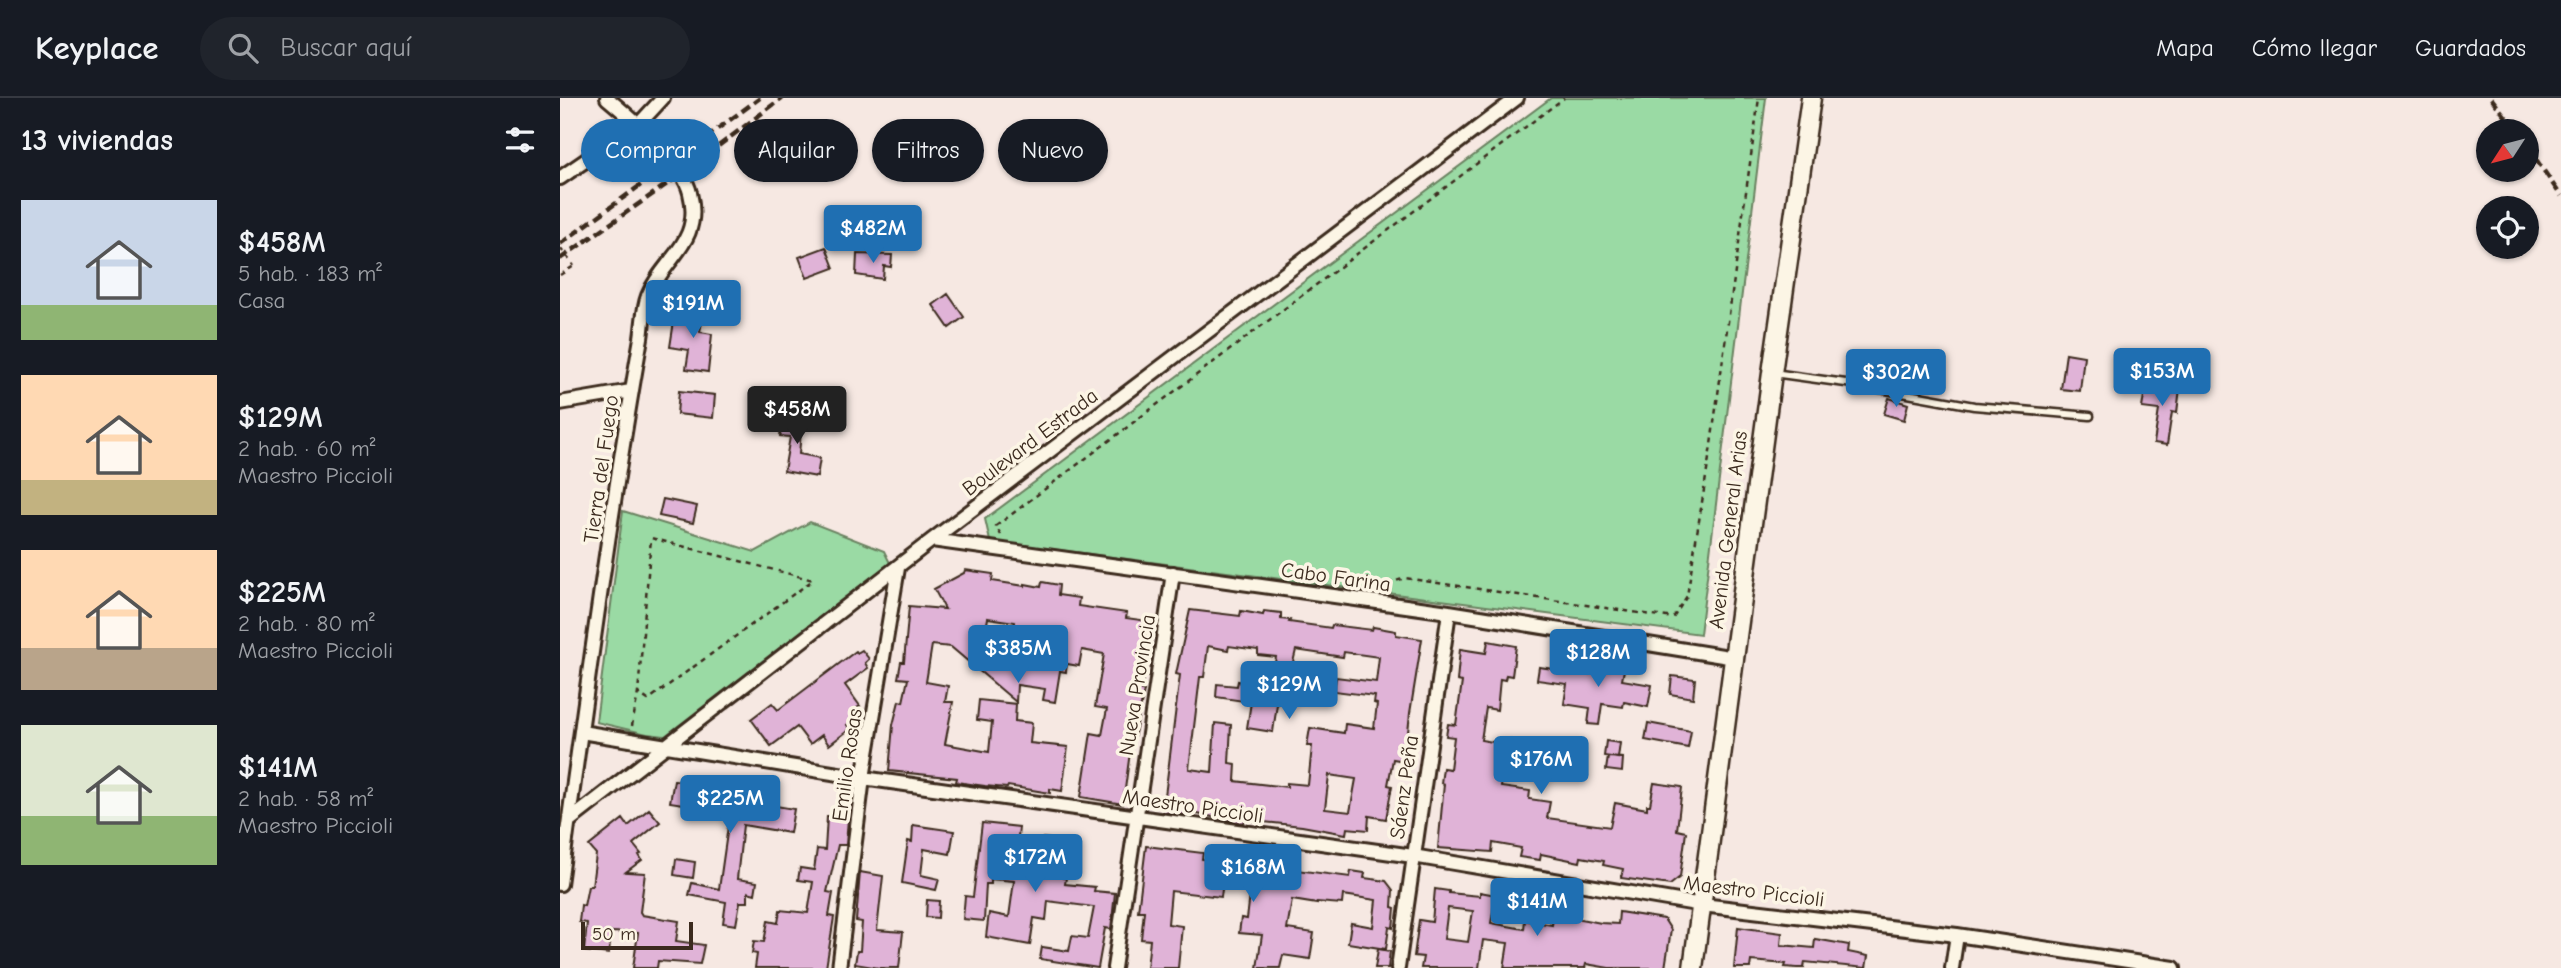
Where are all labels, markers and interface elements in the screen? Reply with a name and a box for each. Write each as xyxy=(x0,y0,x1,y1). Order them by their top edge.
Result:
search box xyxy=(200,17,690,80)
text: Keyplace xyxy=(35,29,158,67)
icon: search xyxy=(224,29,262,67)
text: Buscar aquí xyxy=(280,33,412,63)
text: Mapa xyxy=(2156,34,2214,62)
text: Cómo llegar xyxy=(2252,34,2377,62)
text: Guardados xyxy=(2415,34,2526,62)
chip: Comprar xyxy=(581,119,720,182)
chip: Alquilar xyxy=(734,119,858,182)
chip: Filtros xyxy=(872,119,984,182)
chip: Nuevo xyxy=(998,119,1108,182)
north arrow xyxy=(2476,119,2539,182)
map controls xyxy=(2476,119,2539,259)
icon: filters xyxy=(501,121,539,159)
text: 13 viviendas xyxy=(21,123,173,158)
button: locate xyxy=(2476,196,2539,259)
pin: $482M xyxy=(824,206,922,265)
text: $482M xyxy=(840,214,906,241)
text: $458M xyxy=(238,225,326,260)
icon: home xyxy=(77,228,161,312)
text: 5 hab. · 183 m² xyxy=(238,260,382,287)
pin: $191M xyxy=(644,280,742,340)
text: Casa xyxy=(238,287,285,314)
text: $191M xyxy=(662,289,724,316)
pin: $153M xyxy=(2113,348,2211,408)
pin: $302M xyxy=(1847,350,1945,409)
text: $153M xyxy=(2130,357,2194,384)
text: $302M xyxy=(1862,358,1930,385)
street label: Boulevard Estrada xyxy=(958,383,1102,501)
pin: $458M xyxy=(748,386,846,446)
street label: Tierra del Fuego xyxy=(579,393,623,545)
text: $458M xyxy=(763,395,831,422)
text: $129M xyxy=(238,400,323,435)
icon: home xyxy=(77,403,161,487)
street label: Avenida General Arias xyxy=(1704,430,1752,630)
text: 2 hab. · 60 m² xyxy=(238,435,375,462)
text: Maestro Piccioli xyxy=(238,462,393,489)
street label: Cabo Farina xyxy=(1280,557,1392,597)
text: $225M xyxy=(238,575,326,610)
icon: home xyxy=(77,578,161,662)
text: 2 hab. · 80 m² xyxy=(238,610,375,637)
street label: Nueva Provincia xyxy=(1114,613,1160,757)
pin: $385M xyxy=(969,626,1067,685)
pin: $128M xyxy=(1549,630,1647,689)
text: $385M xyxy=(984,634,1052,661)
text: Maestro Piccioli xyxy=(238,637,393,664)
text: $128M xyxy=(1566,638,1630,665)
pin: $129M xyxy=(1240,662,1338,721)
text: $129M xyxy=(1257,670,1321,697)
street label: Emilio Rosas xyxy=(827,707,867,823)
street label: Sáenz Peña xyxy=(1385,734,1423,840)
pin: $176M xyxy=(1492,736,1590,796)
text: $176M xyxy=(1510,745,1572,772)
text: $141M xyxy=(238,750,318,785)
icon: home xyxy=(77,753,161,837)
pin: $225M xyxy=(681,776,779,835)
text: $225M xyxy=(696,784,764,811)
street label: Maestro Piccioli xyxy=(1121,784,1265,828)
text: 2 hab. · 58 m² xyxy=(238,785,373,812)
text: Maestro Piccioli xyxy=(238,812,393,839)
pin: $172M xyxy=(986,834,1084,894)
text: $172M xyxy=(1003,843,1067,870)
pin: $168M xyxy=(1204,844,1302,904)
text: $168M xyxy=(1220,853,1286,880)
street label: Maestro Piccioli xyxy=(1682,870,1826,912)
pin: $141M xyxy=(1488,878,1586,938)
text: $141M xyxy=(1506,887,1568,914)
scale bar xyxy=(581,919,693,951)
text: 50 m xyxy=(592,923,636,945)

